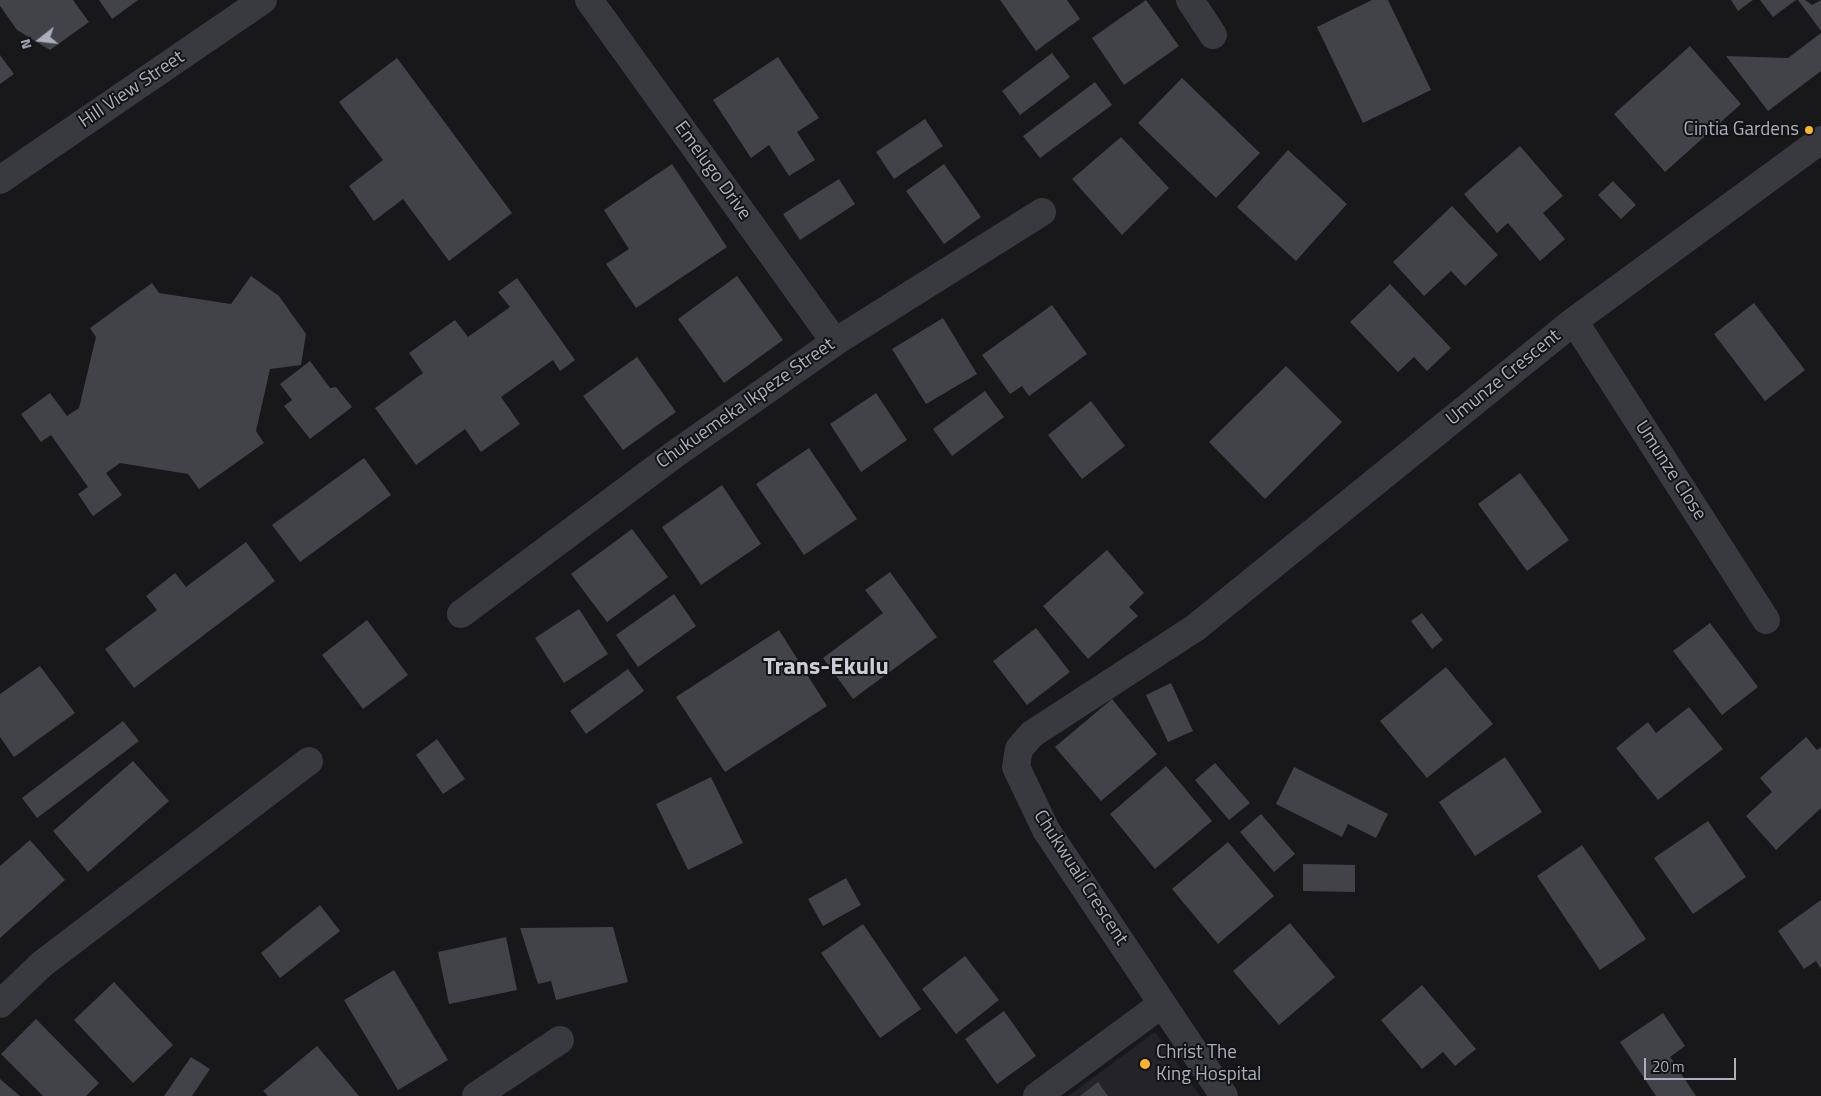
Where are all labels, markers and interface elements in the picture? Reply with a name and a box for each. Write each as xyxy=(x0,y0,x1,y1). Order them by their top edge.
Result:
north arrow xyxy=(15,15,65,65)
text: N xyxy=(14,37,37,52)
street label: Hill View Street xyxy=(75,46,189,134)
street label: Emelugo Drive xyxy=(669,117,755,225)
place label: Cintia Gardens xyxy=(1684,119,1799,141)
marker: Cintia Gardens xyxy=(1803,124,1815,136)
street label: Umunze Crescent xyxy=(1442,325,1566,431)
street label: Chukuemeka Ikpeze Street xyxy=(652,334,840,474)
street label: Umunze Close xyxy=(1629,417,1711,525)
district label: Trans-Ekulu xyxy=(763,654,889,682)
street label: Chukwuali Crescent xyxy=(1028,806,1132,950)
place label: Christ The King Hospital xyxy=(1156,1042,1261,1086)
scale bar xyxy=(1646,1048,1738,1080)
text: 20 m xyxy=(1652,1055,1685,1078)
marker: Christ The King Hospital xyxy=(1138,1057,1152,1071)

